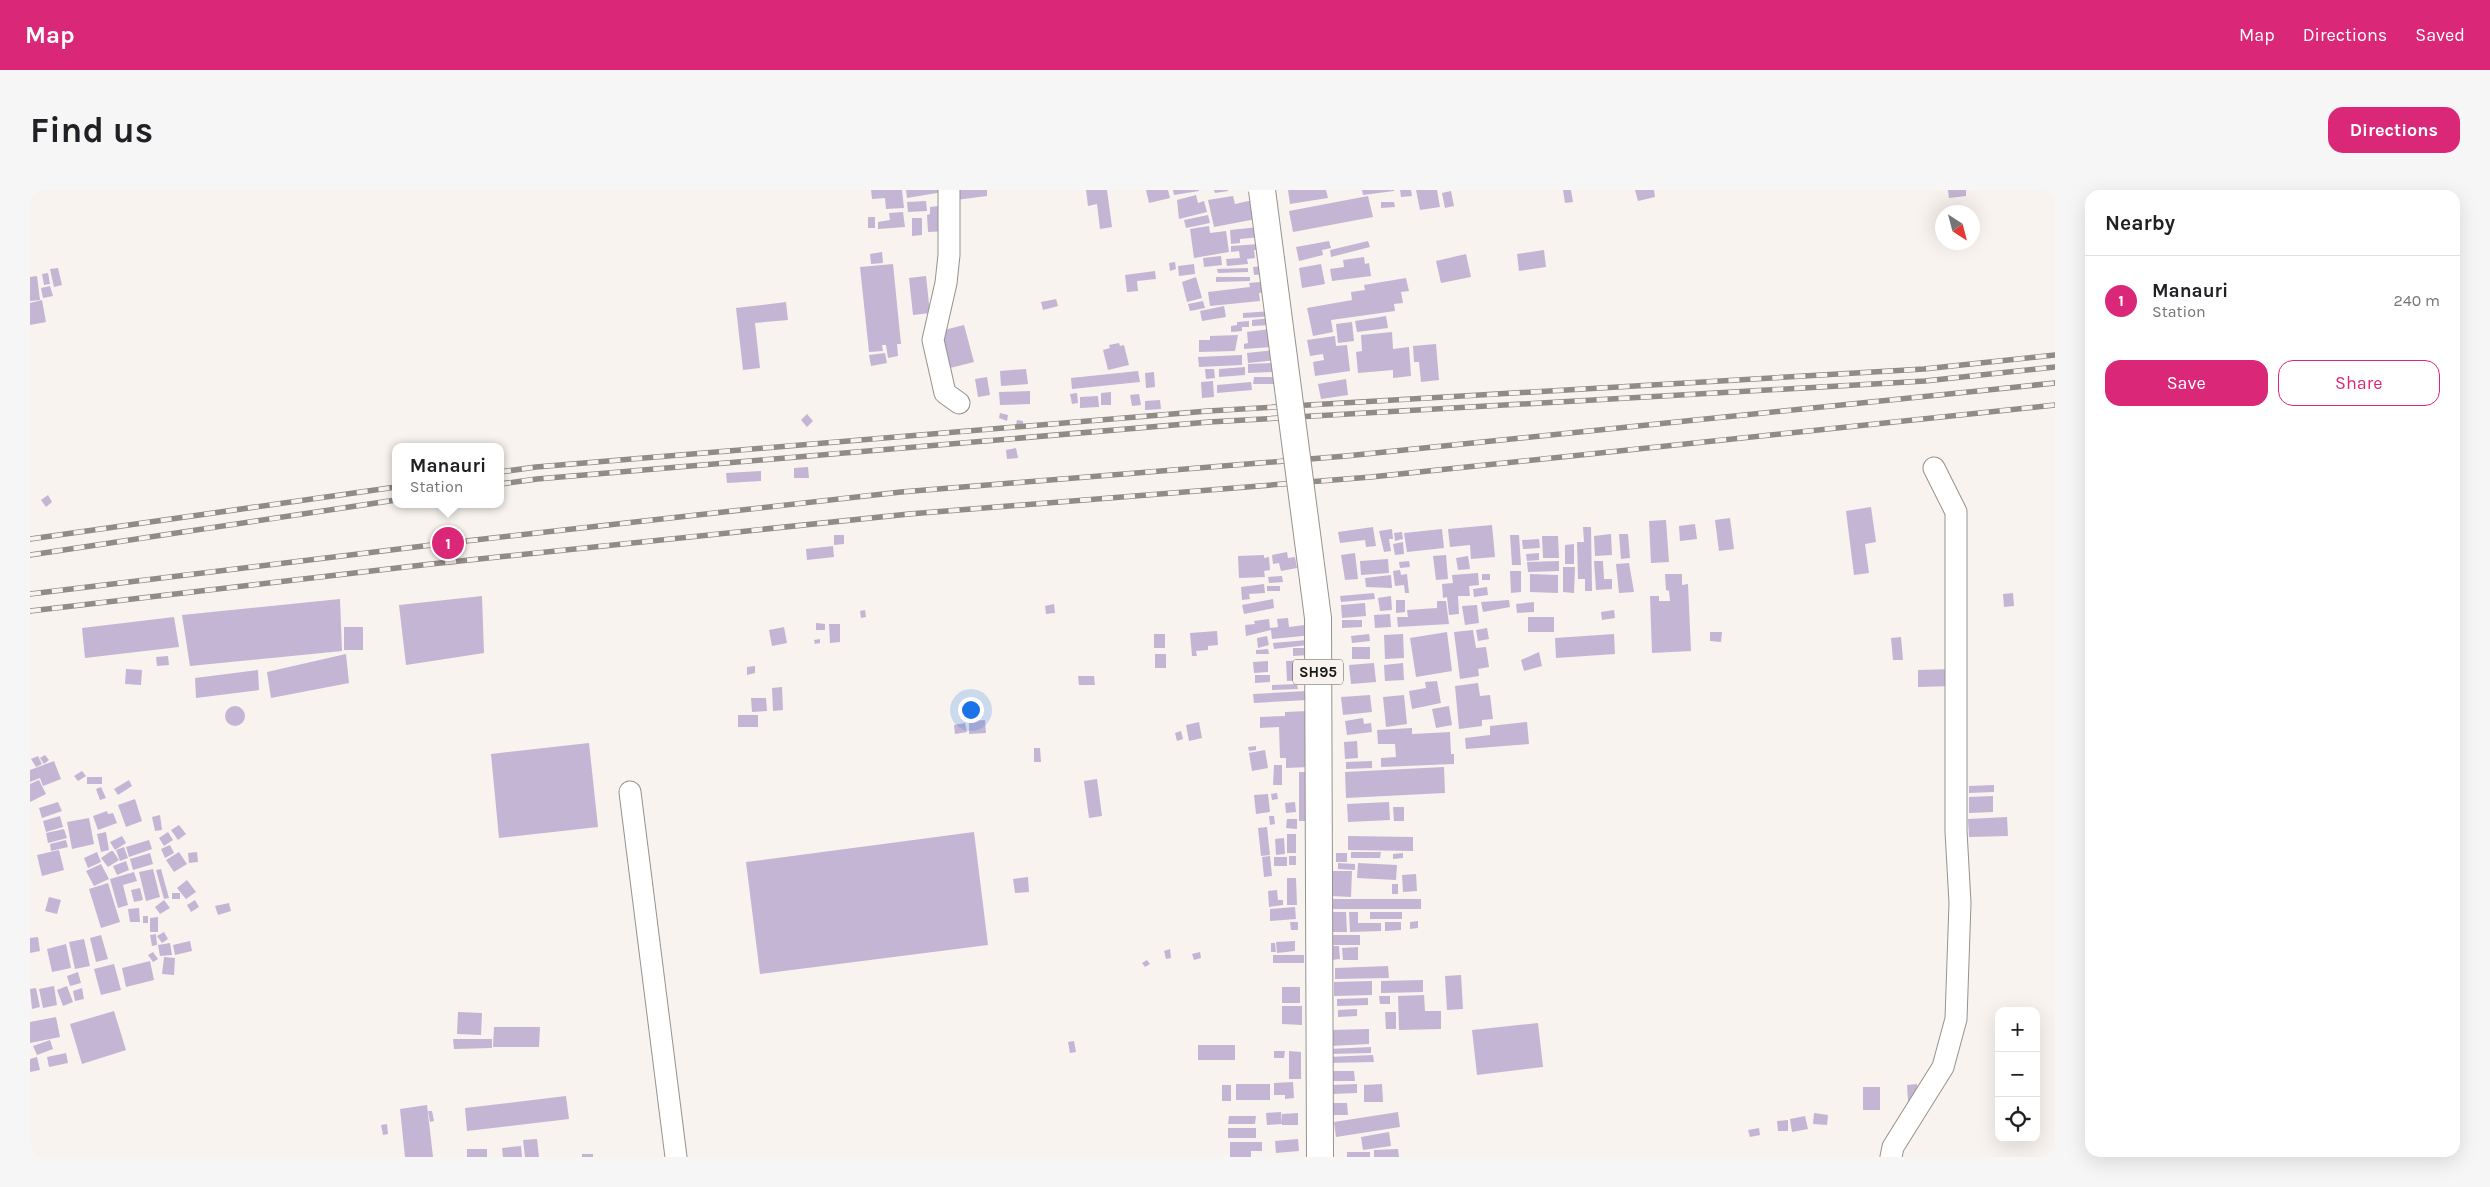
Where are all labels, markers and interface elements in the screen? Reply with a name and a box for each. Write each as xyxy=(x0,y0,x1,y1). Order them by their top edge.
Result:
text: Map xyxy=(25,21,75,49)
text: Map xyxy=(2239,24,2275,46)
text: Directions xyxy=(2303,24,2387,46)
text: Saved xyxy=(2415,24,2465,46)
button: Directions xyxy=(2328,107,2460,153)
text: Find us xyxy=(30,110,153,151)
north arrow xyxy=(1935,205,1980,250)
text: Nearby xyxy=(2105,211,2175,235)
text: Manauri xyxy=(2152,280,2228,302)
text: 1 xyxy=(2118,291,2124,310)
text: 240 m xyxy=(2394,291,2440,310)
text: Station xyxy=(2152,302,2206,321)
button: Save xyxy=(2105,360,2268,406)
button: Share xyxy=(2278,360,2440,406)
popup xyxy=(392,443,504,508)
text: Manauri xyxy=(410,455,486,477)
text: Station xyxy=(410,477,464,496)
pin: 1 xyxy=(432,524,464,562)
road number: SH95 xyxy=(1293,660,1343,684)
your location xyxy=(958,697,984,723)
map controls xyxy=(1995,1007,2040,1142)
button: + xyxy=(1995,1007,2040,1052)
button: − xyxy=(1995,1052,2040,1097)
button: locate xyxy=(1995,1097,2040,1142)

